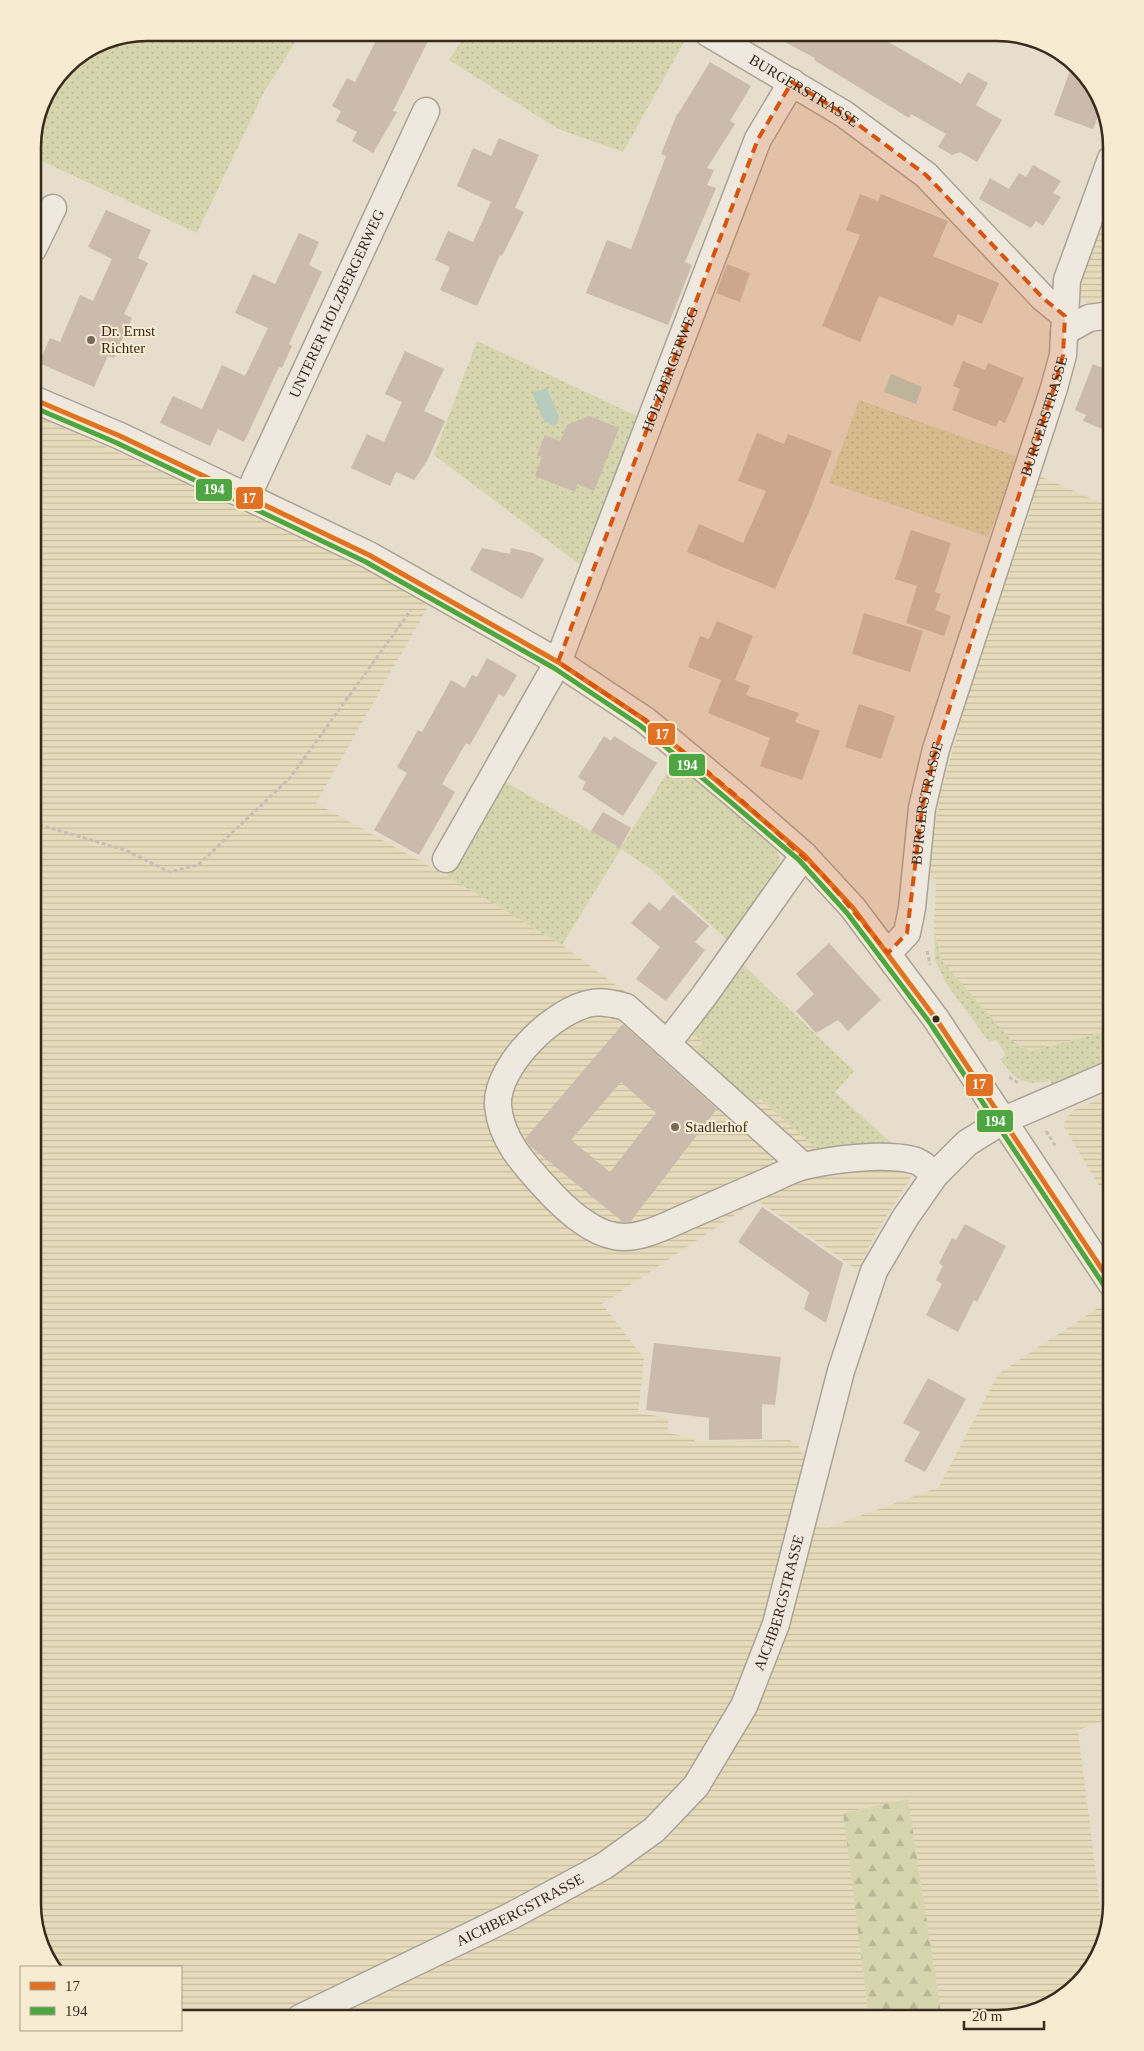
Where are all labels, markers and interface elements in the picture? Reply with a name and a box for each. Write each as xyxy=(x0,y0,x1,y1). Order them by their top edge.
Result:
street label: BURGERSTRASSE xyxy=(746,51,862,130)
street label: UNTERER HOLZBERGERWEG xyxy=(286,207,387,400)
street label: HOLZBERGERWEG xyxy=(639,304,701,434)
place label: Dr. Ernst Richter xyxy=(101,323,156,356)
marker: Dr. Ernst Richter xyxy=(85,334,97,346)
street label: BURGERSTRASSE xyxy=(1018,354,1070,478)
line badge: 194 xyxy=(195,478,233,502)
text: 194 xyxy=(204,482,225,497)
line badge: 17 xyxy=(235,486,264,510)
text: 17 xyxy=(242,491,256,506)
line badge: 17 xyxy=(647,722,676,746)
text: 17 xyxy=(655,727,669,742)
street label: BURGERSTRASSE xyxy=(908,740,946,866)
line badge: 194 xyxy=(668,753,706,777)
text: 194 xyxy=(677,758,698,773)
unlabelled marker xyxy=(931,1014,941,1024)
line badge: 17 xyxy=(965,1073,994,1097)
text: 17 xyxy=(972,1077,986,1092)
line badge: 194 xyxy=(976,1109,1014,1133)
text: 194 xyxy=(985,1114,1006,1129)
place label: Stadlerhof xyxy=(685,1119,747,1135)
marker: Stadlerhof xyxy=(669,1121,681,1133)
street label: AICHBERGSTRASSE xyxy=(751,1533,807,1673)
street label: AICHBERGSTRASSE xyxy=(454,1871,586,1949)
legend xyxy=(20,1966,182,2031)
text: 17 xyxy=(65,1978,81,1994)
scale bar xyxy=(964,1998,1044,2030)
text: 194 xyxy=(65,2003,88,2019)
text: 20 m xyxy=(972,2008,1003,2024)

